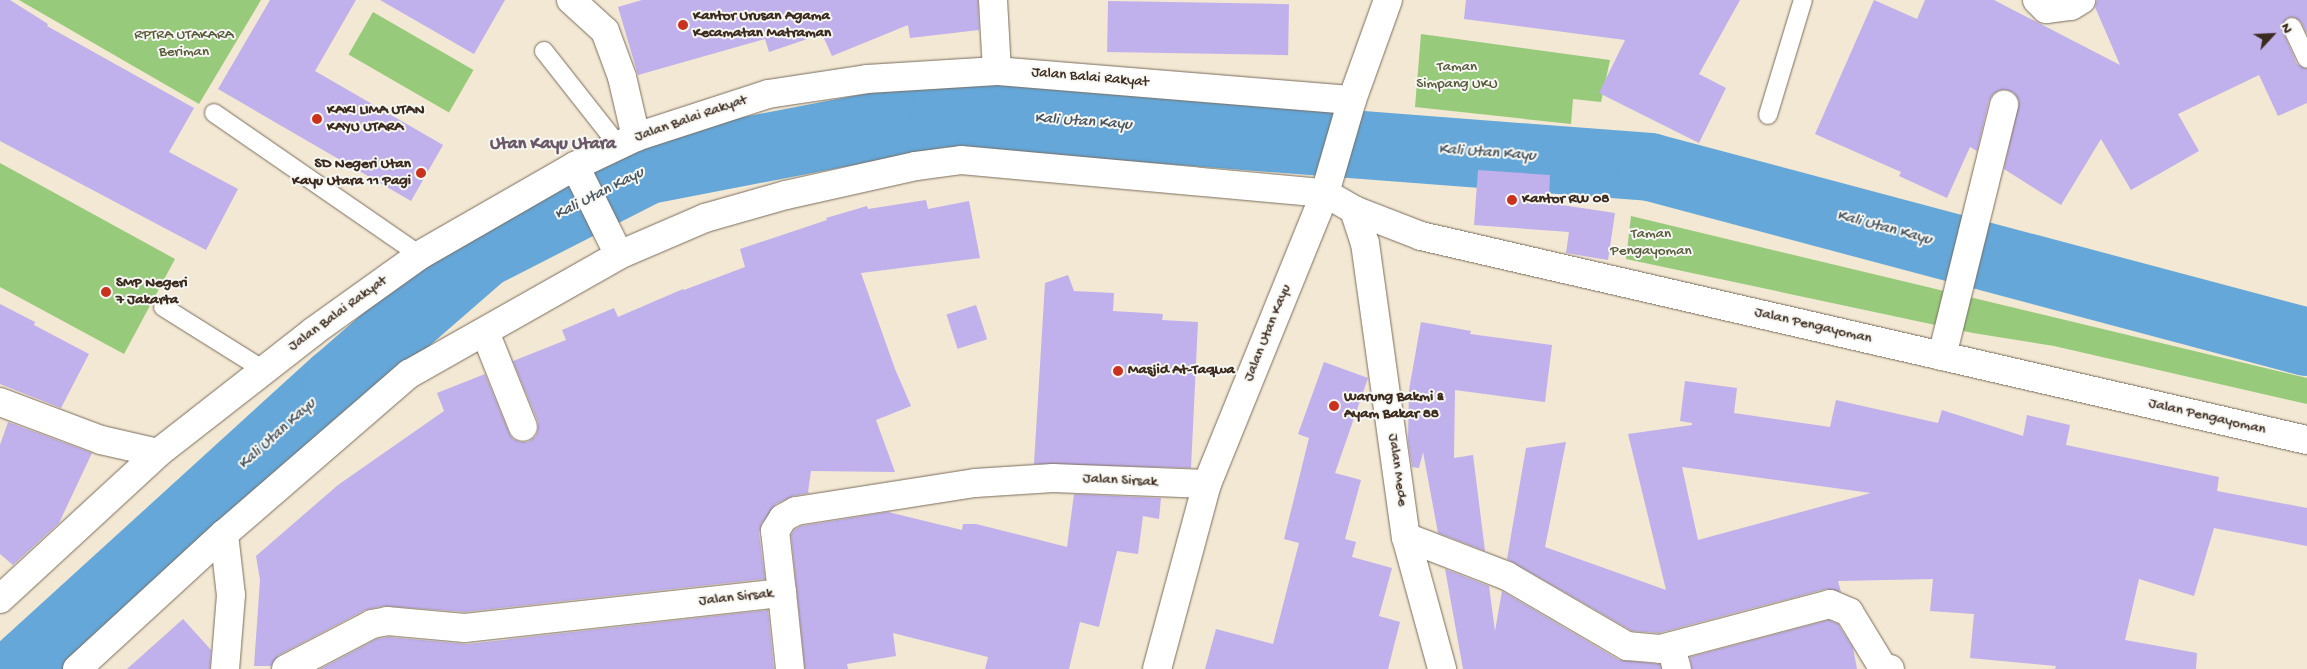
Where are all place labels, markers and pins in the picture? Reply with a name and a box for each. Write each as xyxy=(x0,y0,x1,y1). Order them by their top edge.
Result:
place label: Kantor Urusan Agama Kecamatan Matraman xyxy=(693,7,831,42)
marker: Kantor Urusan Agama Kecamatan Matraman xyxy=(677,19,689,31)
place label: KAKI LIMA UTAN KAYU UTARA xyxy=(327,101,424,136)
marker: KAKI LIMA UTAN KAYU UTARA xyxy=(311,113,323,125)
place label: SD Negeri Utan Kayu Utara 11 Pagi xyxy=(292,155,411,190)
marker: SD Negeri Utan Kayu Utara 11 Pagi xyxy=(415,167,427,179)
place label: Kantor RW 08 xyxy=(1522,191,1609,209)
marker: Kantor RW 08 xyxy=(1506,194,1518,206)
place label: SMP Negeri 7 Jakarta xyxy=(116,274,188,309)
marker: SMP Negeri 7 Jakarta xyxy=(100,286,112,298)
place label: Masjid At-Taqwa xyxy=(1128,362,1235,380)
marker: Masjid At-Taqwa xyxy=(1112,365,1124,377)
place label: Warung Bakmi & Ayam Bakar 88 xyxy=(1344,388,1444,423)
marker: Warung Bakmi & Ayam Bakar 88 xyxy=(1328,400,1340,412)

